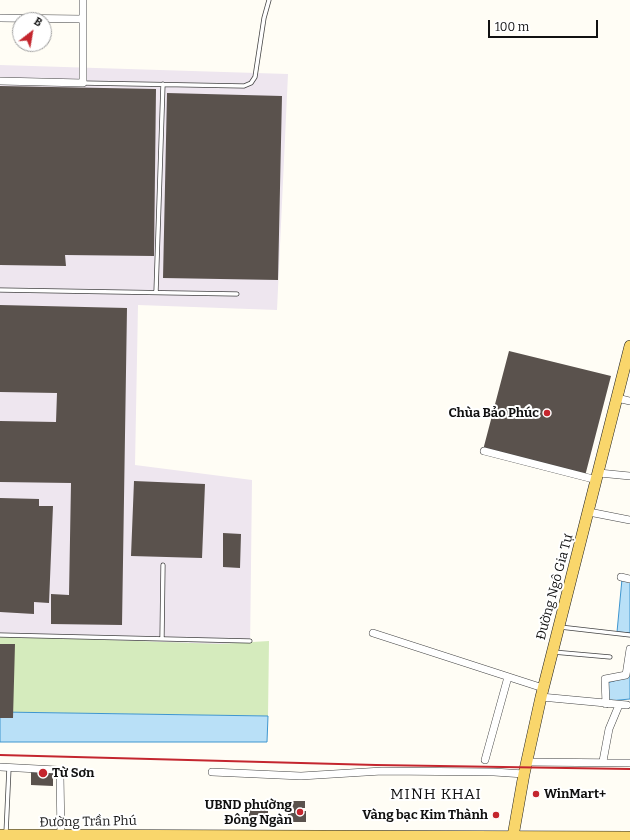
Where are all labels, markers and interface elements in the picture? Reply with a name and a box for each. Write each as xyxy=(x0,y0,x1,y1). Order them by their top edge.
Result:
north arrow xyxy=(12,12,52,52)
scale bar xyxy=(490,12,600,38)
text: B xyxy=(32,15,44,30)
text: 100 m xyxy=(495,20,529,34)
place label: Chùa Bảo Phúc xyxy=(449,405,539,421)
marker: Chùa Bảo Phúc xyxy=(542,408,552,418)
street label: Đường Ngô Gia Tự xyxy=(533,532,577,642)
place label: Từ Sơn xyxy=(52,765,94,781)
marker: Từ Sơn xyxy=(37,767,49,779)
district label: MINH KHAI xyxy=(390,786,482,804)
place label: WinMart+ xyxy=(544,786,606,802)
marker: WinMart+ xyxy=(531,789,541,799)
place label: UBND phường Đông Ngàn xyxy=(205,797,292,828)
marker: UBND phường Đông Ngàn xyxy=(295,807,305,817)
place label: Vàng bạc Kim Thành xyxy=(362,807,488,823)
marker: Vàng bạc Kim Thành xyxy=(491,810,501,820)
street label: Đường Trần Phú xyxy=(39,813,137,831)

